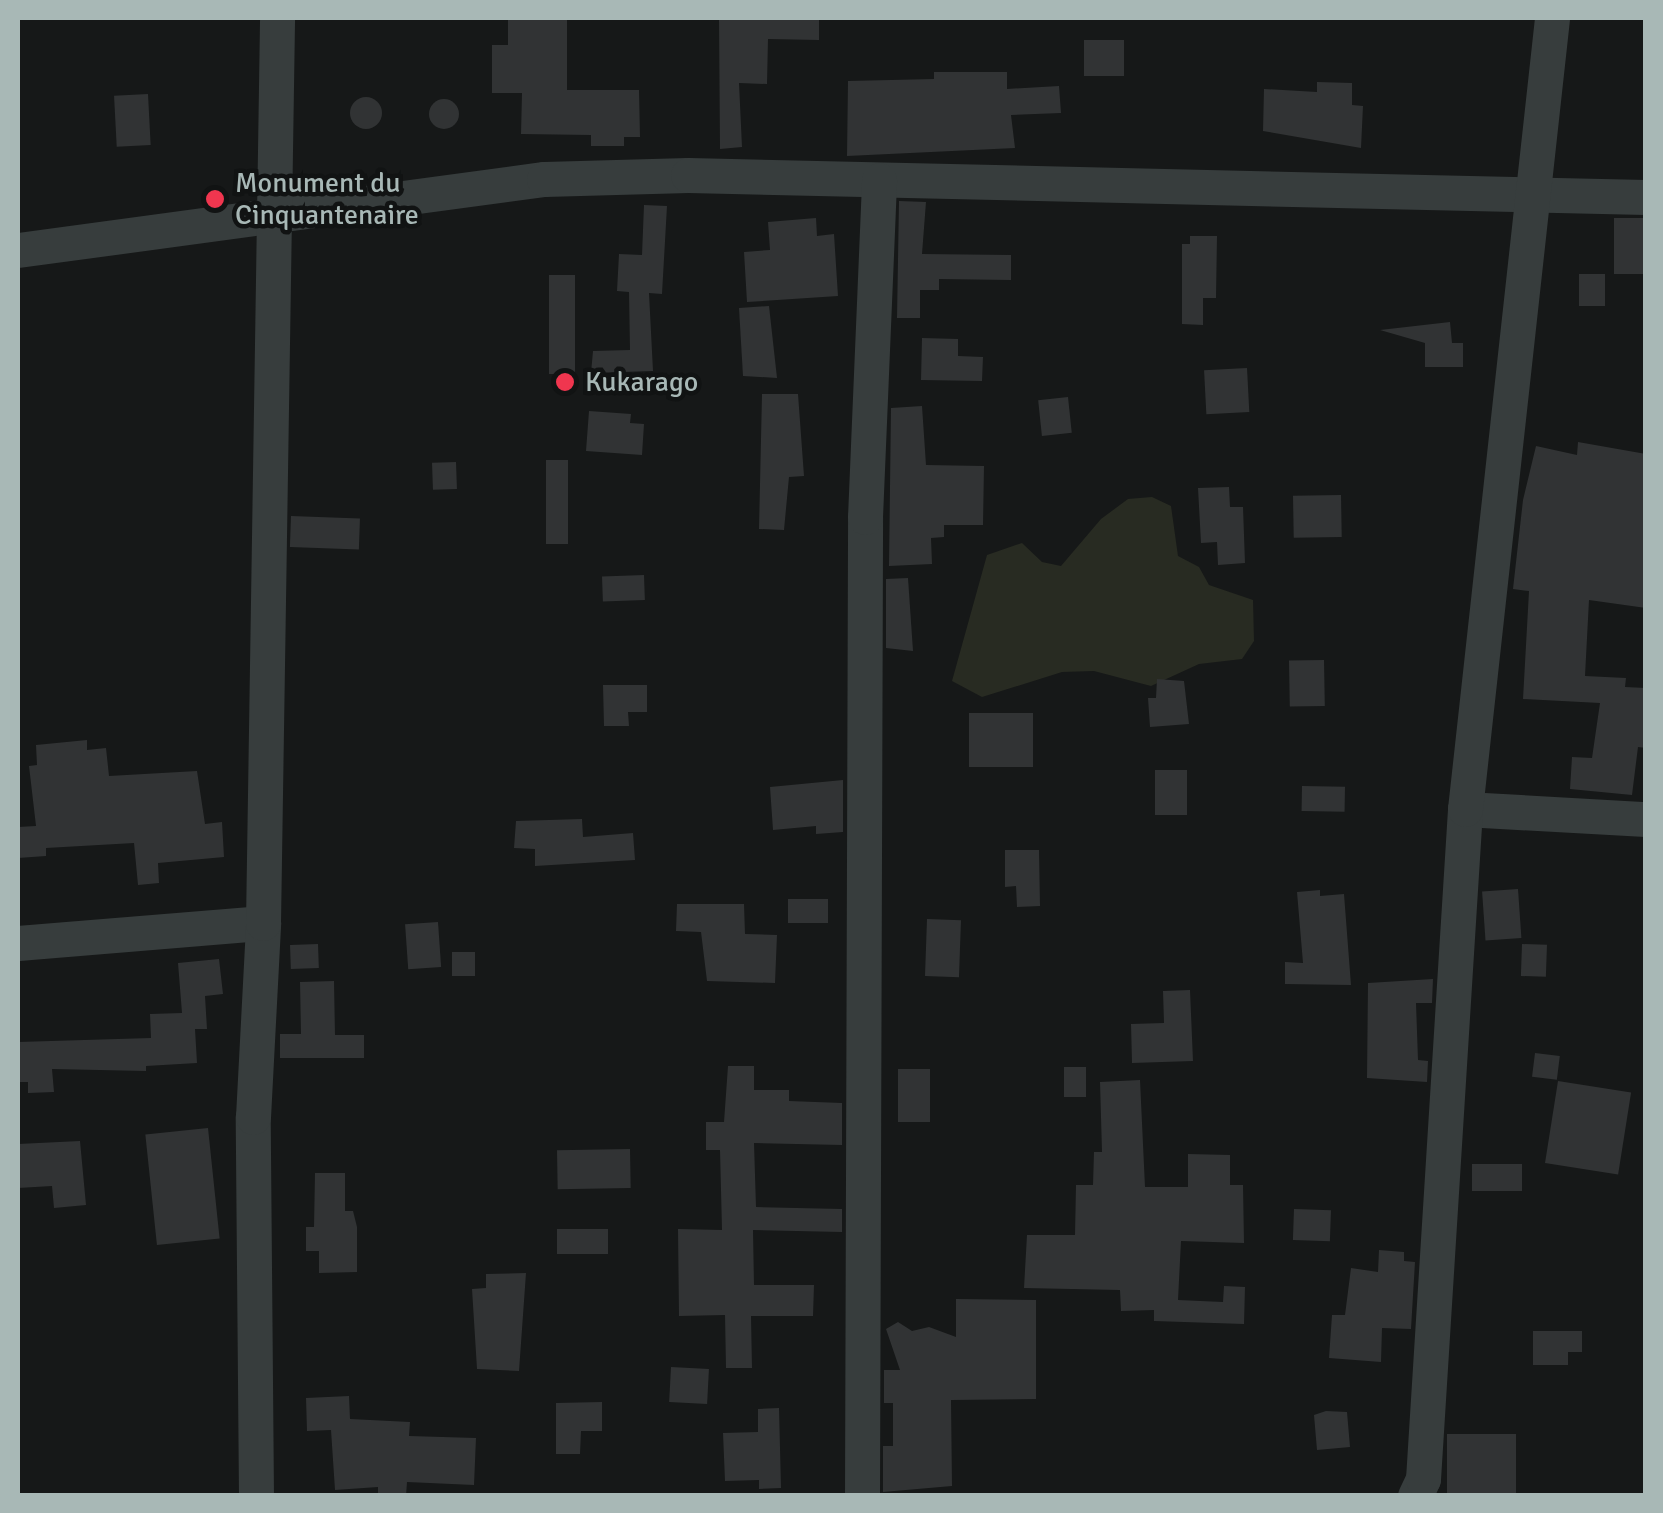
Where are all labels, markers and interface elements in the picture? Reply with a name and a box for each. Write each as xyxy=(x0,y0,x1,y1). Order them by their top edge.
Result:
place label: Monument du Cinquantenaire xyxy=(235,166,419,232)
marker: Monument du Cinquantenaire xyxy=(204,188,226,210)
place label: Kukarago xyxy=(585,365,698,399)
marker: Kukarago xyxy=(554,371,576,393)

